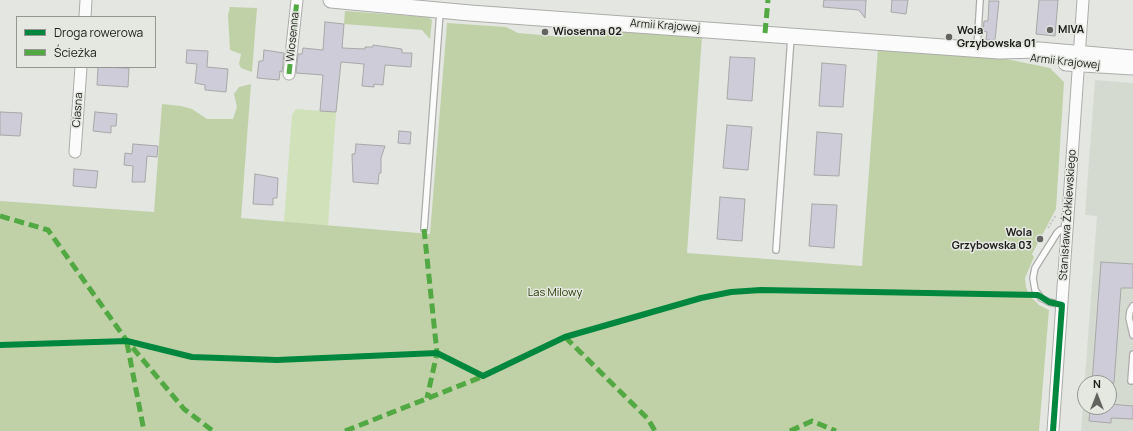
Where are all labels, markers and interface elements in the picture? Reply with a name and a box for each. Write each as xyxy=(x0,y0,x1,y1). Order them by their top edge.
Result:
street label: Wiosenna xyxy=(284,11,302,63)
legend xyxy=(16,16,156,68)
street label: Armii Krajowej xyxy=(629,17,701,35)
place label: MIVA xyxy=(1058,23,1084,37)
text: Droga rowerowa xyxy=(54,24,143,41)
place label: Wola Grzybowska 01 xyxy=(957,24,1036,50)
place label: Wiosenna 02 xyxy=(553,25,622,39)
marker: MIVA xyxy=(1045,25,1055,35)
marker: Wiosenna 02 xyxy=(540,27,550,37)
marker: Wola Grzybowska 01 xyxy=(944,32,954,42)
text: Ścieżka xyxy=(54,44,97,61)
street label: Armii Krajowej xyxy=(1029,52,1101,72)
street label: Ciasna xyxy=(70,92,86,128)
street label: Stanisława Żółkiewskiego xyxy=(1057,149,1079,281)
place label: Wola Grzybowska 03 xyxy=(952,226,1032,252)
marker: Wola Grzybowska 03 xyxy=(1035,234,1045,244)
park label: Las Milowy xyxy=(528,286,582,300)
north arrow xyxy=(1077,375,1117,415)
text: N xyxy=(1093,376,1101,391)

